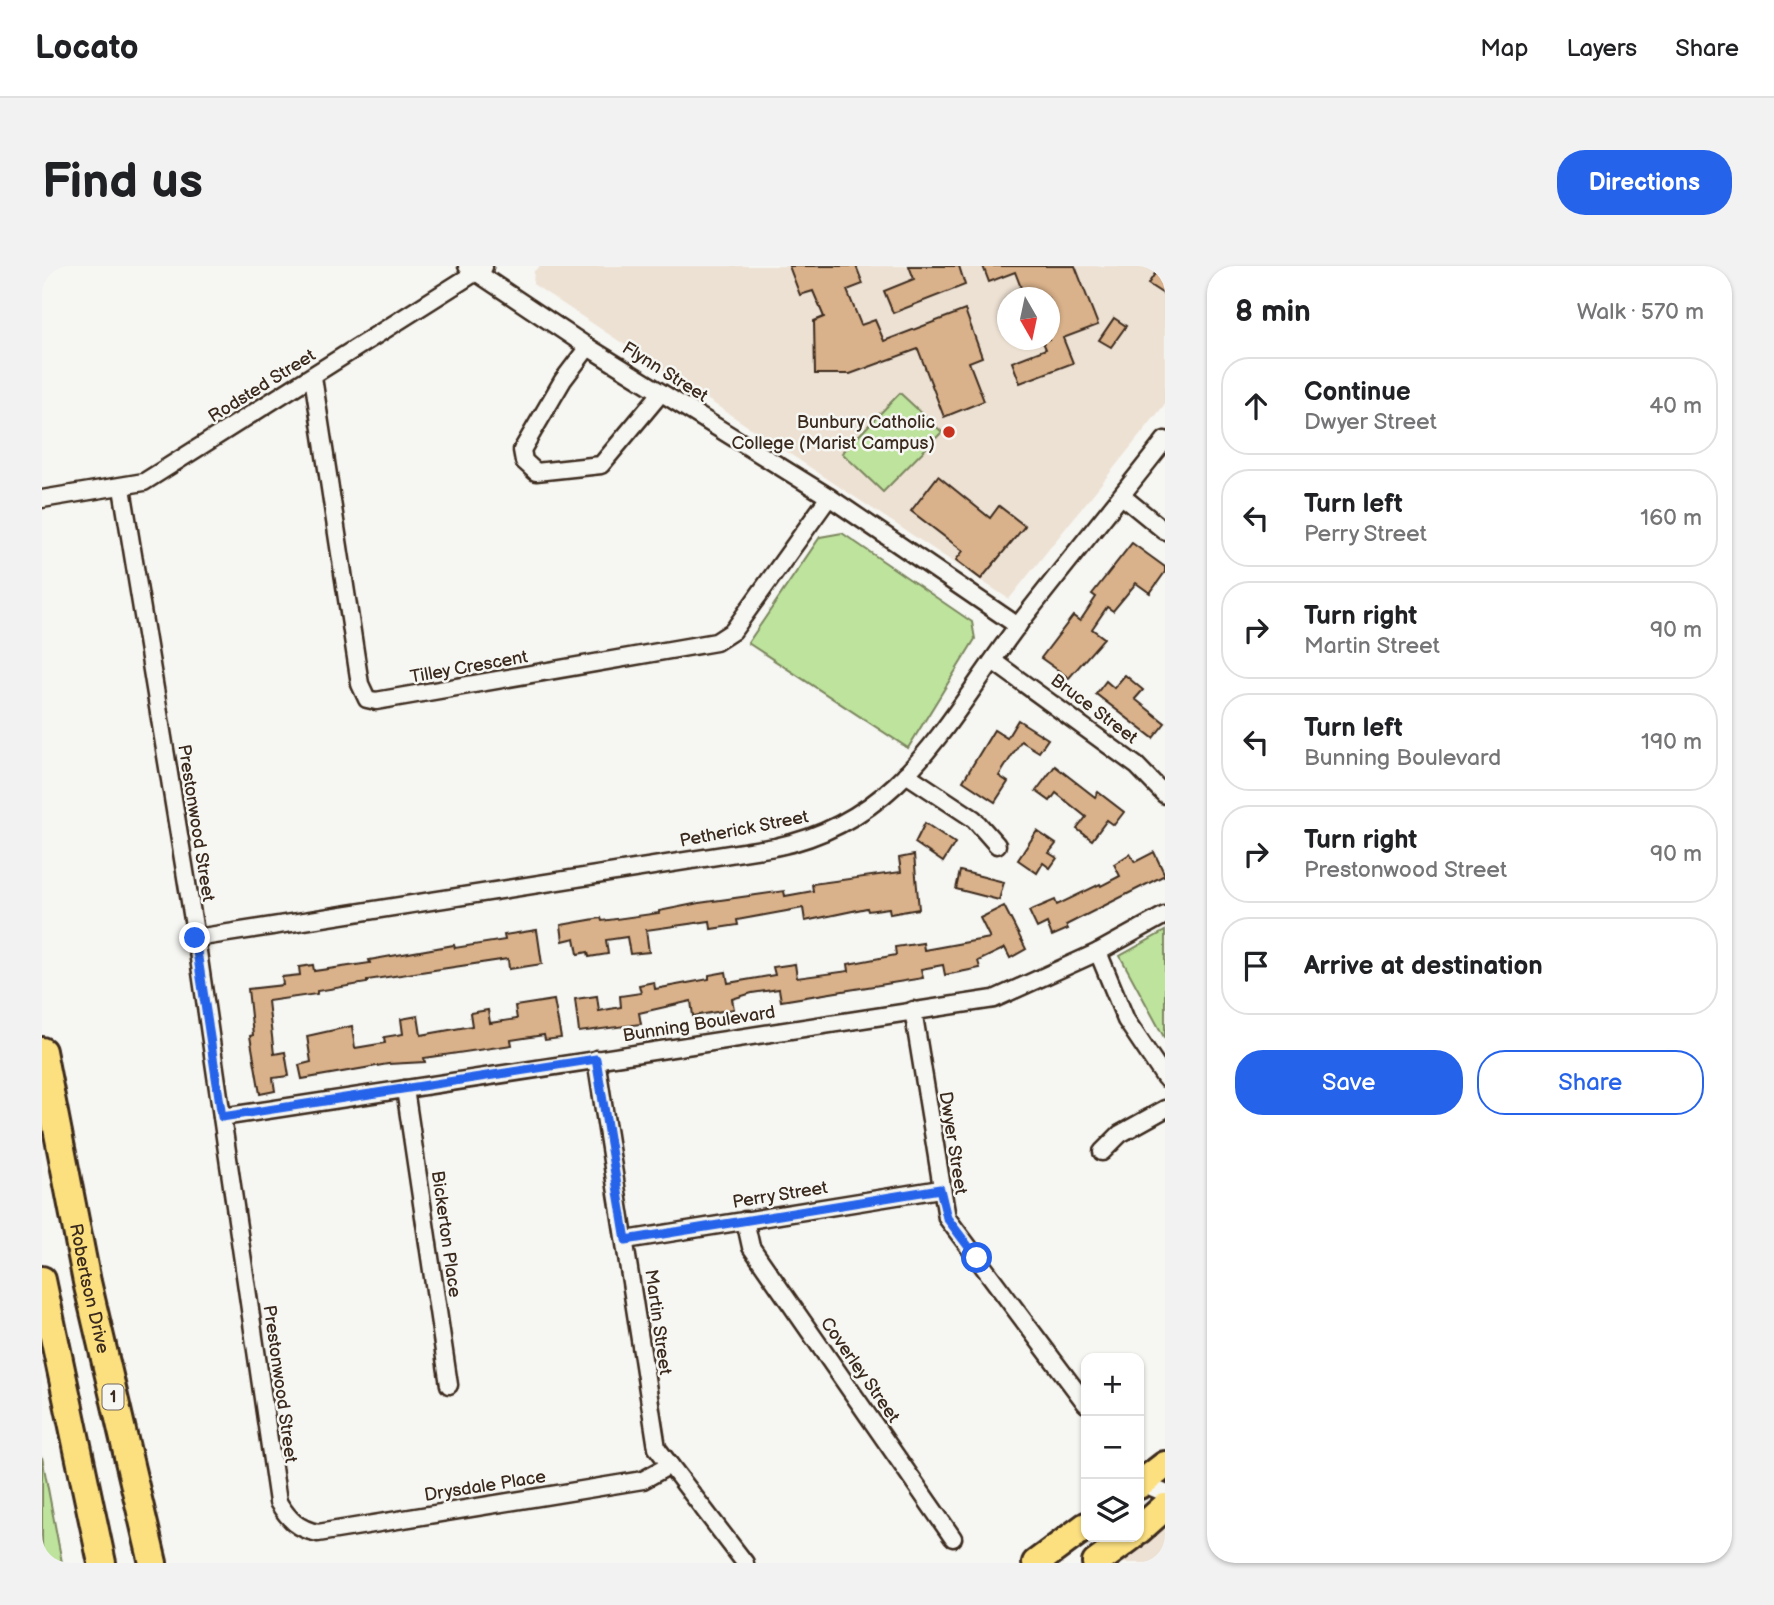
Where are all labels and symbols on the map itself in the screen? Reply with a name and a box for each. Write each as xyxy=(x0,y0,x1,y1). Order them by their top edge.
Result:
north arrow xyxy=(997,287,1060,350)
street label: Flynn Street xyxy=(618,337,712,407)
street label: Rodsted Street xyxy=(205,344,320,427)
place label: Bunbury Catholic College (Marist Campus) xyxy=(731,412,935,454)
marker: Bunbury Catholic College (Marist Campus) xyxy=(941,424,957,440)
street label: Tilley Crescent xyxy=(409,646,530,688)
street label: Bruce Street xyxy=(1047,670,1142,749)
street label: Prestonwood Street xyxy=(173,743,219,904)
street label: Petherick Street xyxy=(678,806,810,852)
route end xyxy=(179,922,210,953)
street label: Bunning Boulevard xyxy=(621,1002,777,1046)
street label: Dwyer Street xyxy=(935,1090,972,1196)
street label: Bickerton Place xyxy=(427,1169,465,1299)
street label: Perry Street xyxy=(731,1177,830,1213)
street label: Robertson Drive xyxy=(65,1222,114,1356)
route start xyxy=(961,1242,992,1273)
street label: Martin Street xyxy=(640,1268,676,1377)
street label: Prestonwood Street xyxy=(259,1304,302,1465)
street label: Coverley Street xyxy=(816,1313,904,1427)
road number: 1 xyxy=(102,1385,124,1410)
street label: Drysdale Place xyxy=(423,1466,548,1506)

